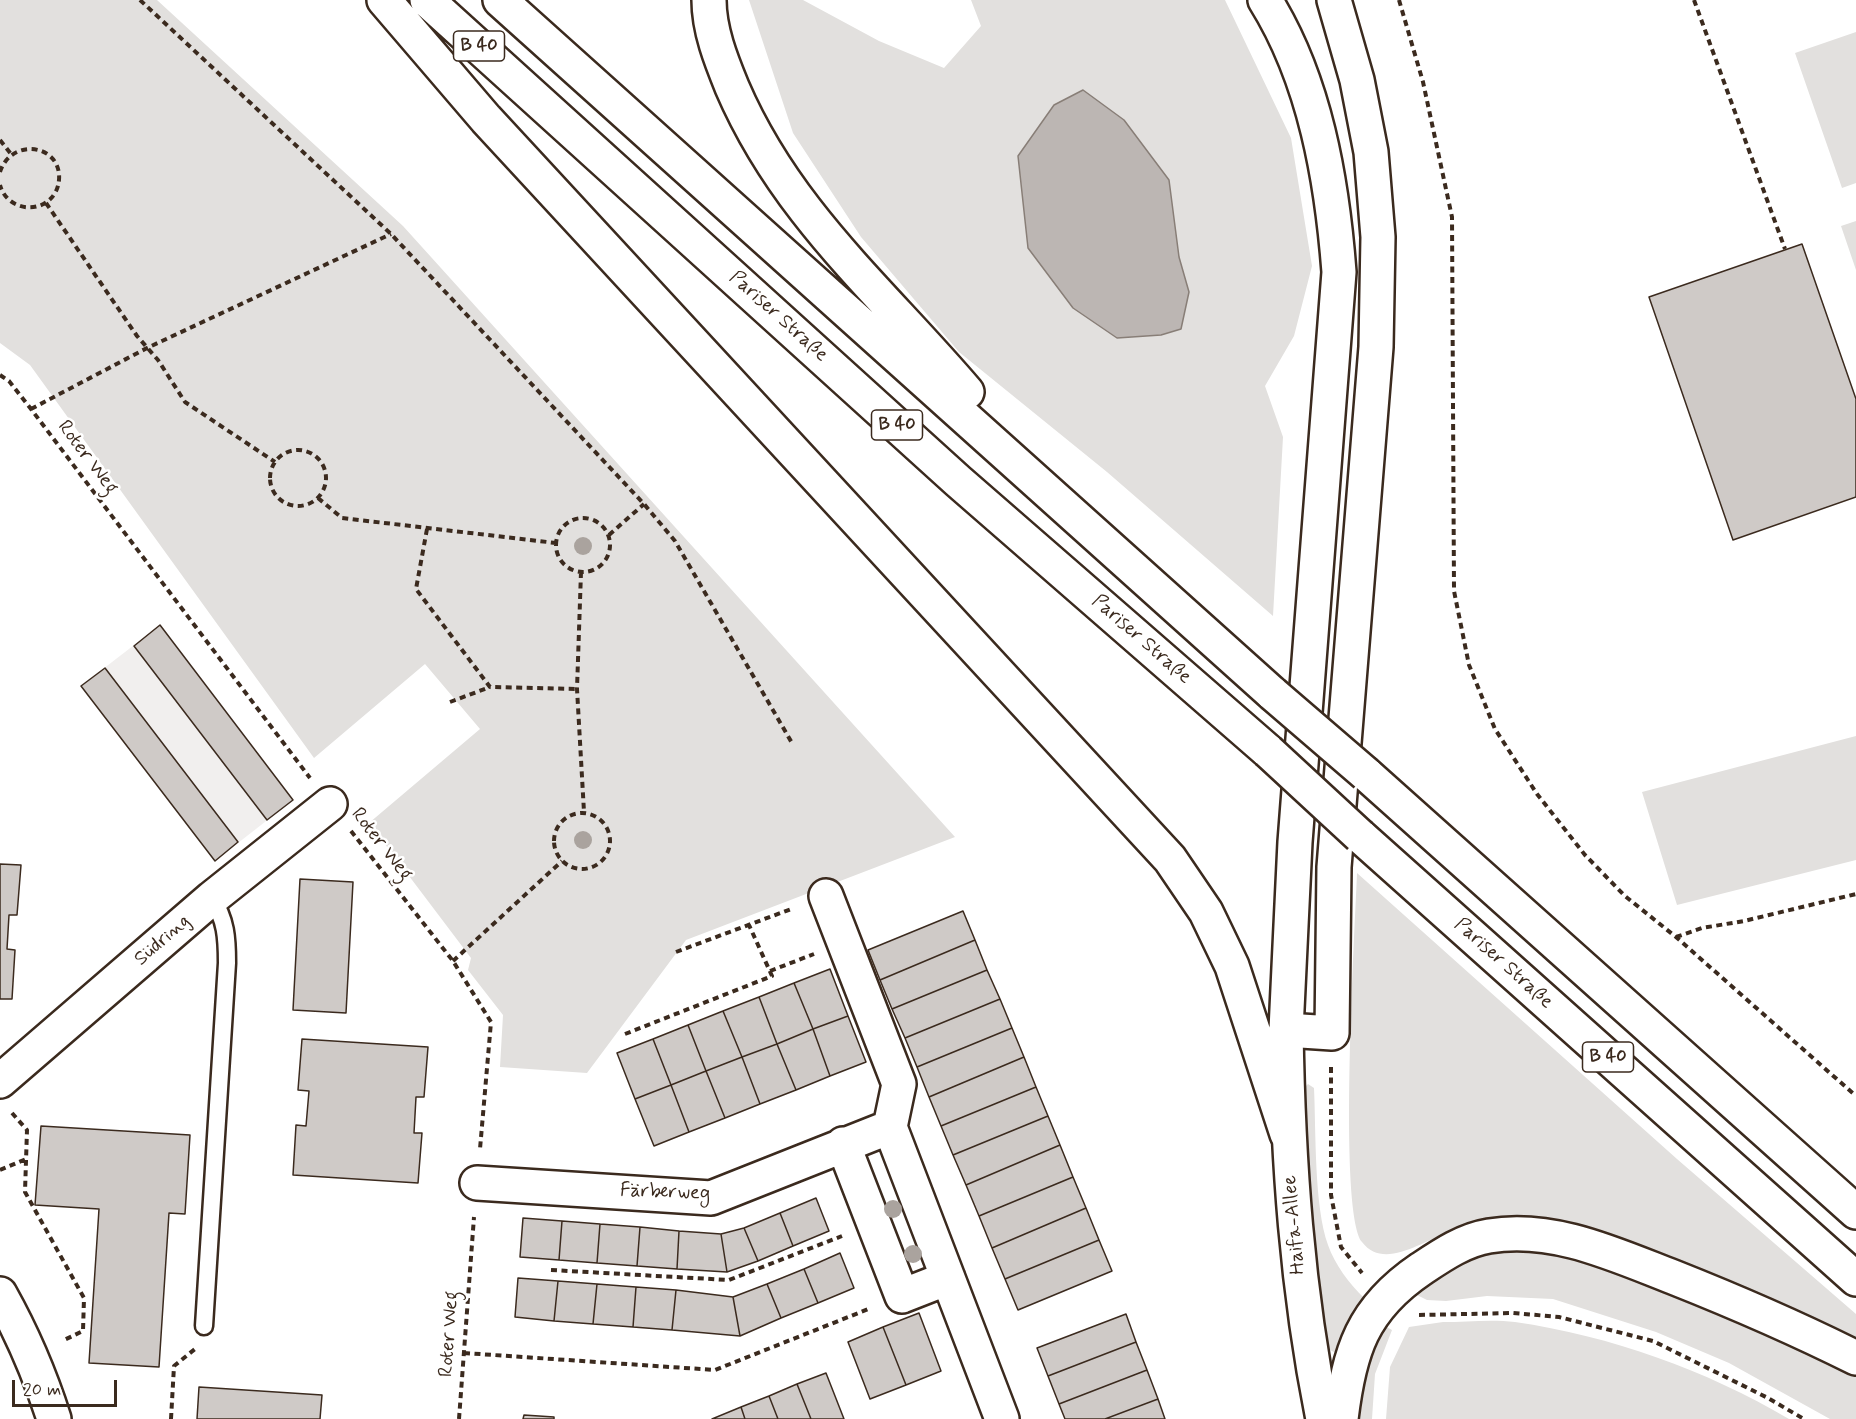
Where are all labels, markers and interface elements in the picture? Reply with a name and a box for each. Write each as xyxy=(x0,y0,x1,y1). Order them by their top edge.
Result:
road number: B 40 xyxy=(454,31,504,61)
street label: Pariser Straße xyxy=(724,266,832,368)
road number: B 40 xyxy=(872,410,922,440)
street label: Roter Weg xyxy=(51,416,123,500)
street label: Pariser Straße xyxy=(1086,590,1196,690)
street label: Roter Weg xyxy=(345,803,417,887)
street label: Südring xyxy=(130,910,196,972)
street label: Pariser Straße xyxy=(1449,913,1557,1015)
road number: B 40 xyxy=(1582,1042,1634,1072)
street label: Haifa-Allee xyxy=(1279,1174,1311,1276)
street label: Färberweg xyxy=(619,1179,711,1207)
street label: Roter Weg xyxy=(435,1290,465,1378)
scale bar xyxy=(15,1368,120,1406)
text: 20 m xyxy=(23,1378,61,1402)

